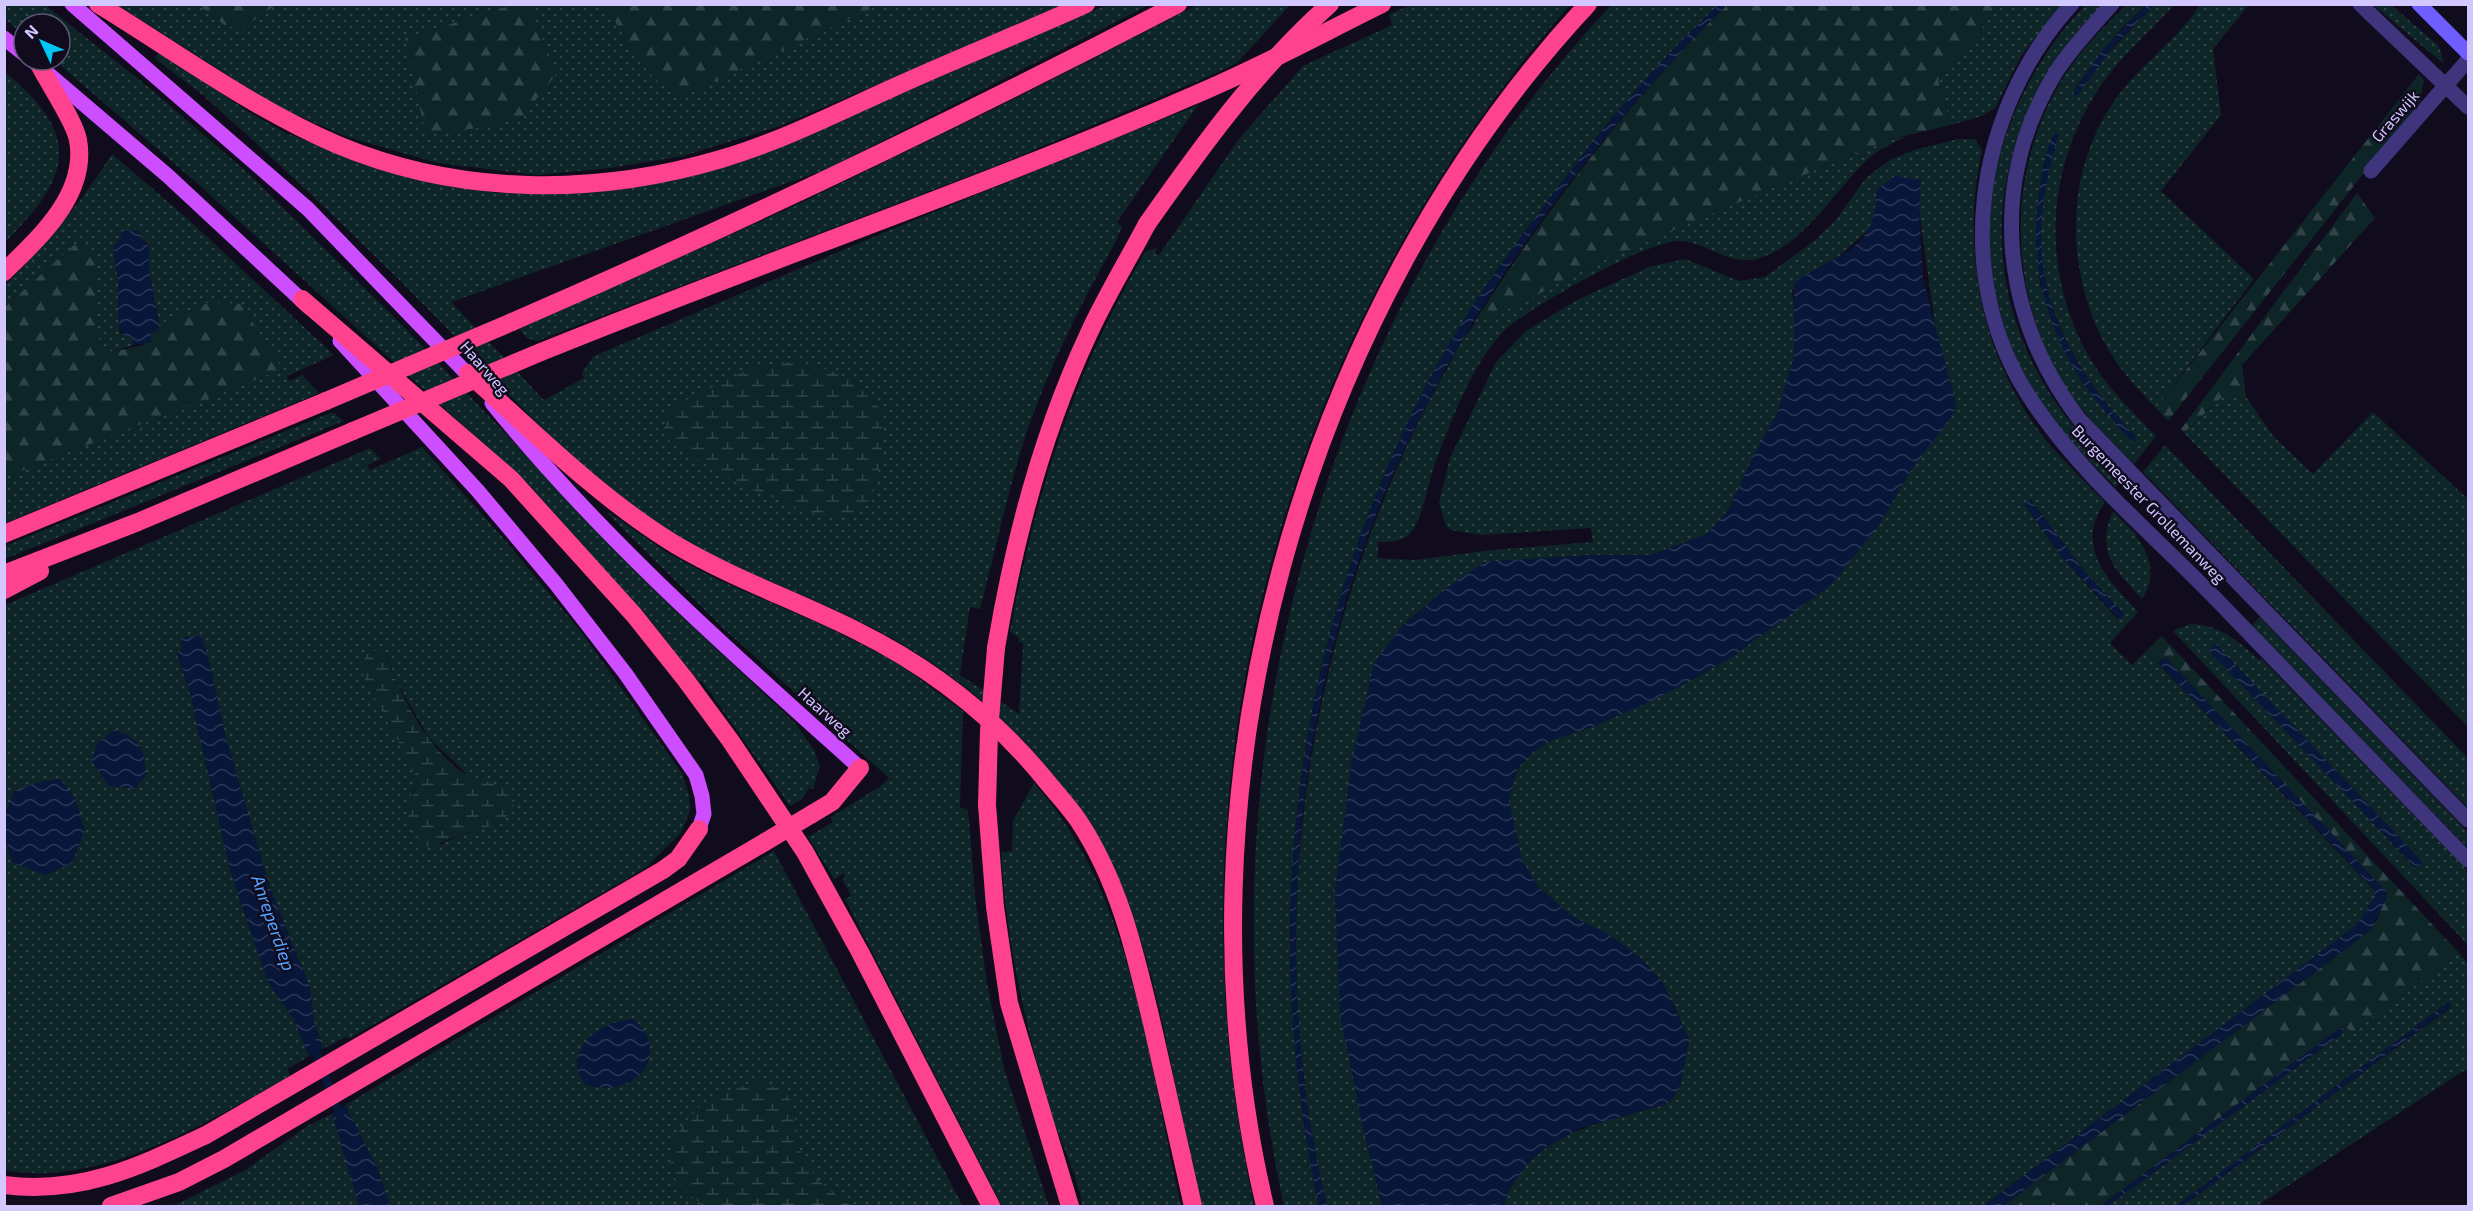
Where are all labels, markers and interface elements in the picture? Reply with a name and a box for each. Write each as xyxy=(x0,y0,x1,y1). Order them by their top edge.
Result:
north arrow xyxy=(12,12,72,72)
text: N xyxy=(20,20,42,42)
street label: Graswijk xyxy=(2367,86,2423,146)
street label: Haarweg xyxy=(457,337,514,399)
street label: Burgemeester Grollemanweg xyxy=(2069,421,2230,587)
street label: Haarweg xyxy=(795,683,856,741)
water label: Anreperdiep xyxy=(247,871,301,974)

